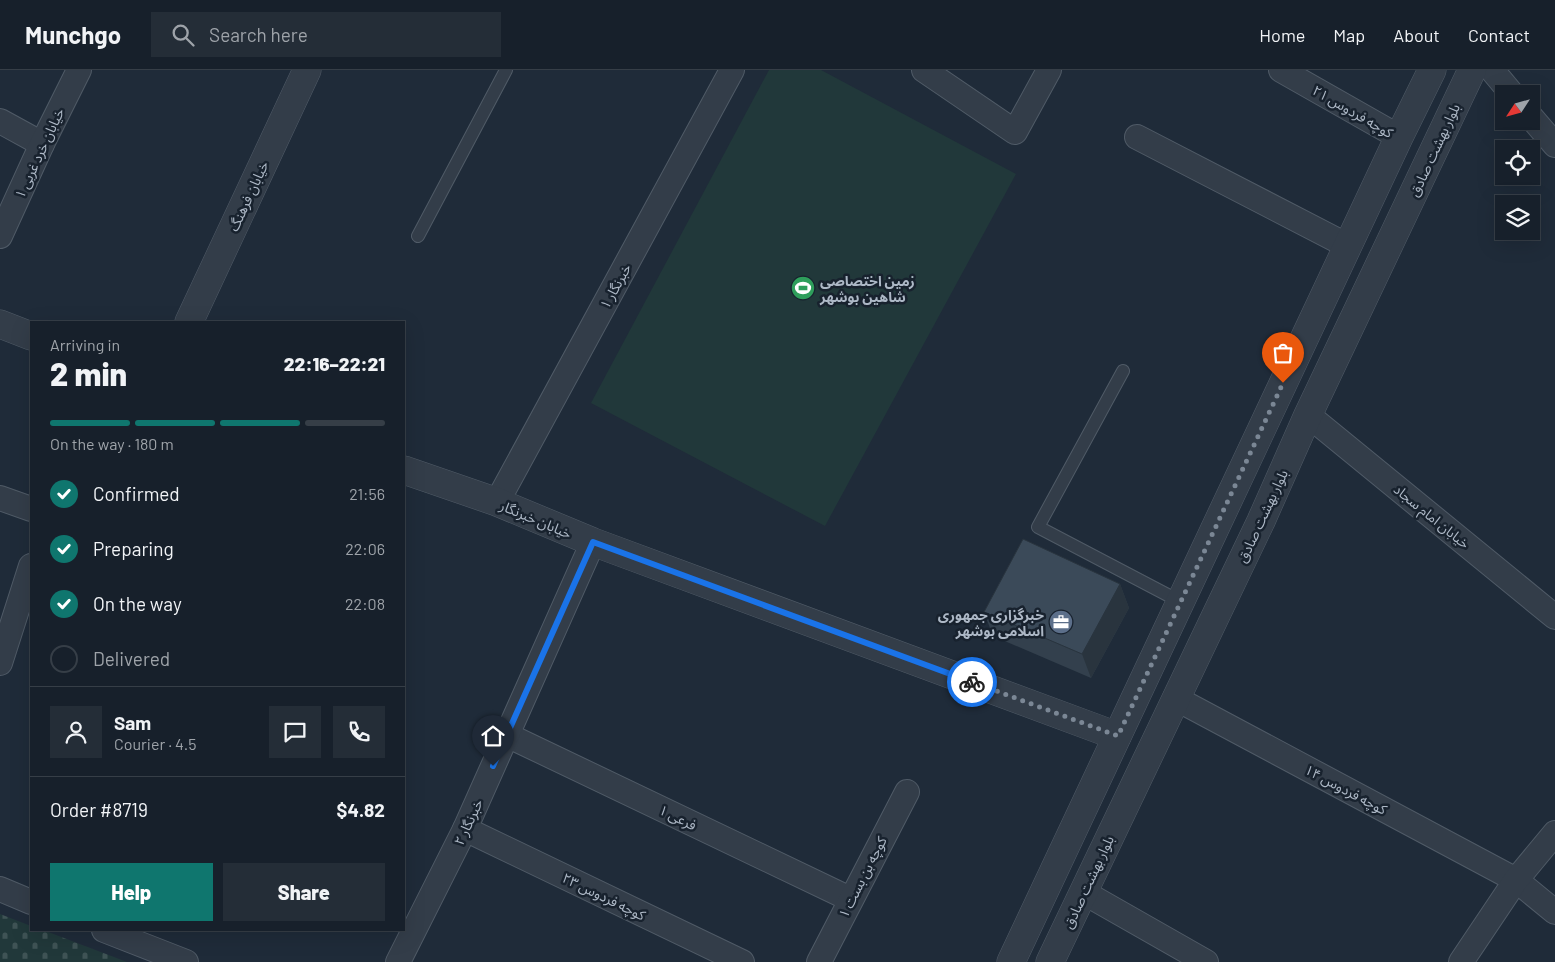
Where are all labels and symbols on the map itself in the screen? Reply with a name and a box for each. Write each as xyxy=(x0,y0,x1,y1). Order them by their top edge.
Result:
street label: کوچه فردوس ۲۱ xyxy=(1309,81,1397,143)
north arrow xyxy=(1495,85,1540,130)
street label: بلوار بهشت صادق xyxy=(1405,100,1464,200)
street label: خیابان خرد غربی ۱ xyxy=(11,105,68,201)
street label: خیابان فرهنگ xyxy=(224,158,273,234)
street label: خبرنگار ۱ xyxy=(596,260,635,312)
place label: زمین اختصاصی شاهین بوشهر xyxy=(819,272,915,306)
sports icon: زمین اختصاصی شاهین بوشهر xyxy=(790,275,816,301)
pin xyxy=(1262,332,1304,383)
street label: بلوار بهشت صادق xyxy=(1233,466,1292,566)
street label: خیابان امام سجاد xyxy=(1389,480,1473,554)
street label: خیابان خبرنگار xyxy=(496,496,574,543)
place label: خبرگزاری جمهوری اسلامی بوشهر xyxy=(938,606,1044,640)
office icon: خبرگزاری جمهوری اسلامی بوشهر xyxy=(1048,609,1074,635)
courier xyxy=(947,657,997,707)
pin xyxy=(472,715,514,766)
street label: کوچه فردوس ۱۴ xyxy=(1301,760,1390,820)
street label: خبرنگار ۲ xyxy=(450,796,487,848)
street label: فرعی ۱ xyxy=(656,801,700,834)
street label: بلوار بهشت صادق xyxy=(1059,832,1118,932)
street label: کوچه بن بست ۱ xyxy=(834,833,892,921)
street label: کوچه فردوس ۲۳ xyxy=(559,869,649,925)

